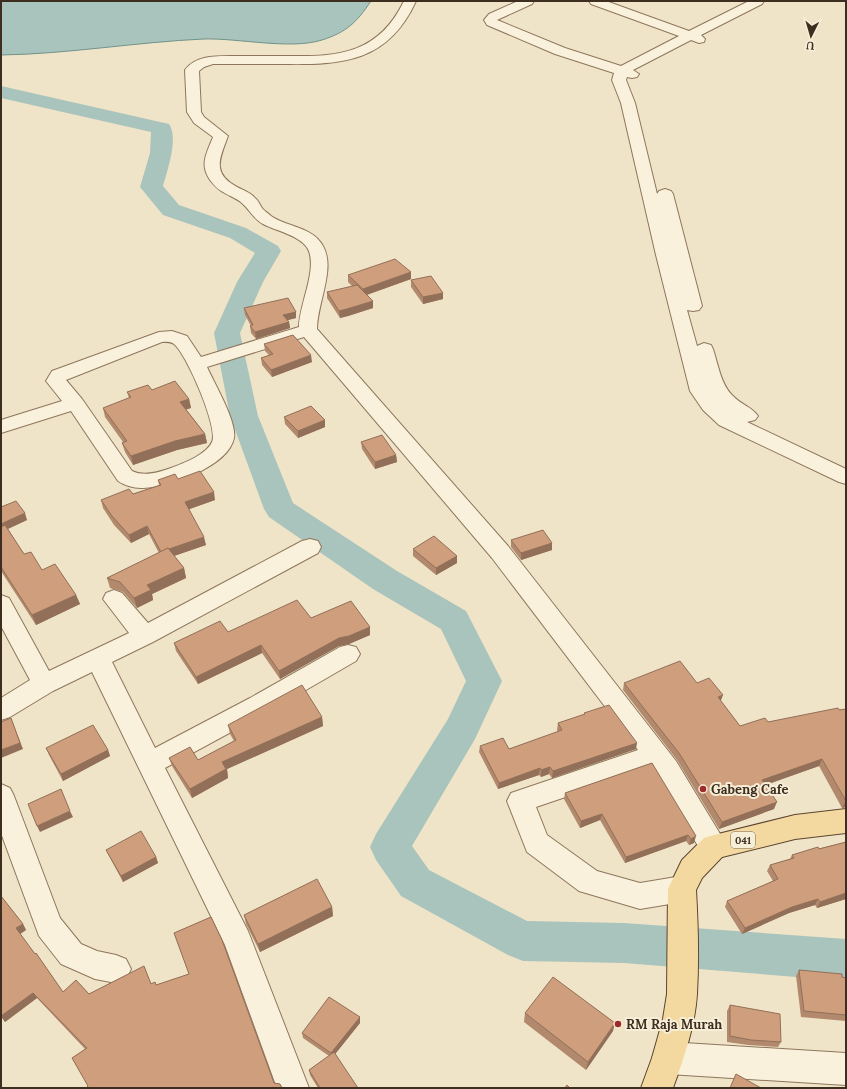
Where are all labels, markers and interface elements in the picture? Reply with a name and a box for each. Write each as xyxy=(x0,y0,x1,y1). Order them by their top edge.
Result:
north arrow xyxy=(791,16,831,56)
text: U xyxy=(805,39,815,53)
place label: Gabeng Cafe xyxy=(711,781,788,798)
marker: Gabeng Cafe xyxy=(698,784,708,794)
road number: 041 xyxy=(731,832,755,848)
place label: RM Raja Murah xyxy=(626,1016,722,1033)
marker: RM Raja Murah xyxy=(613,1019,623,1029)

